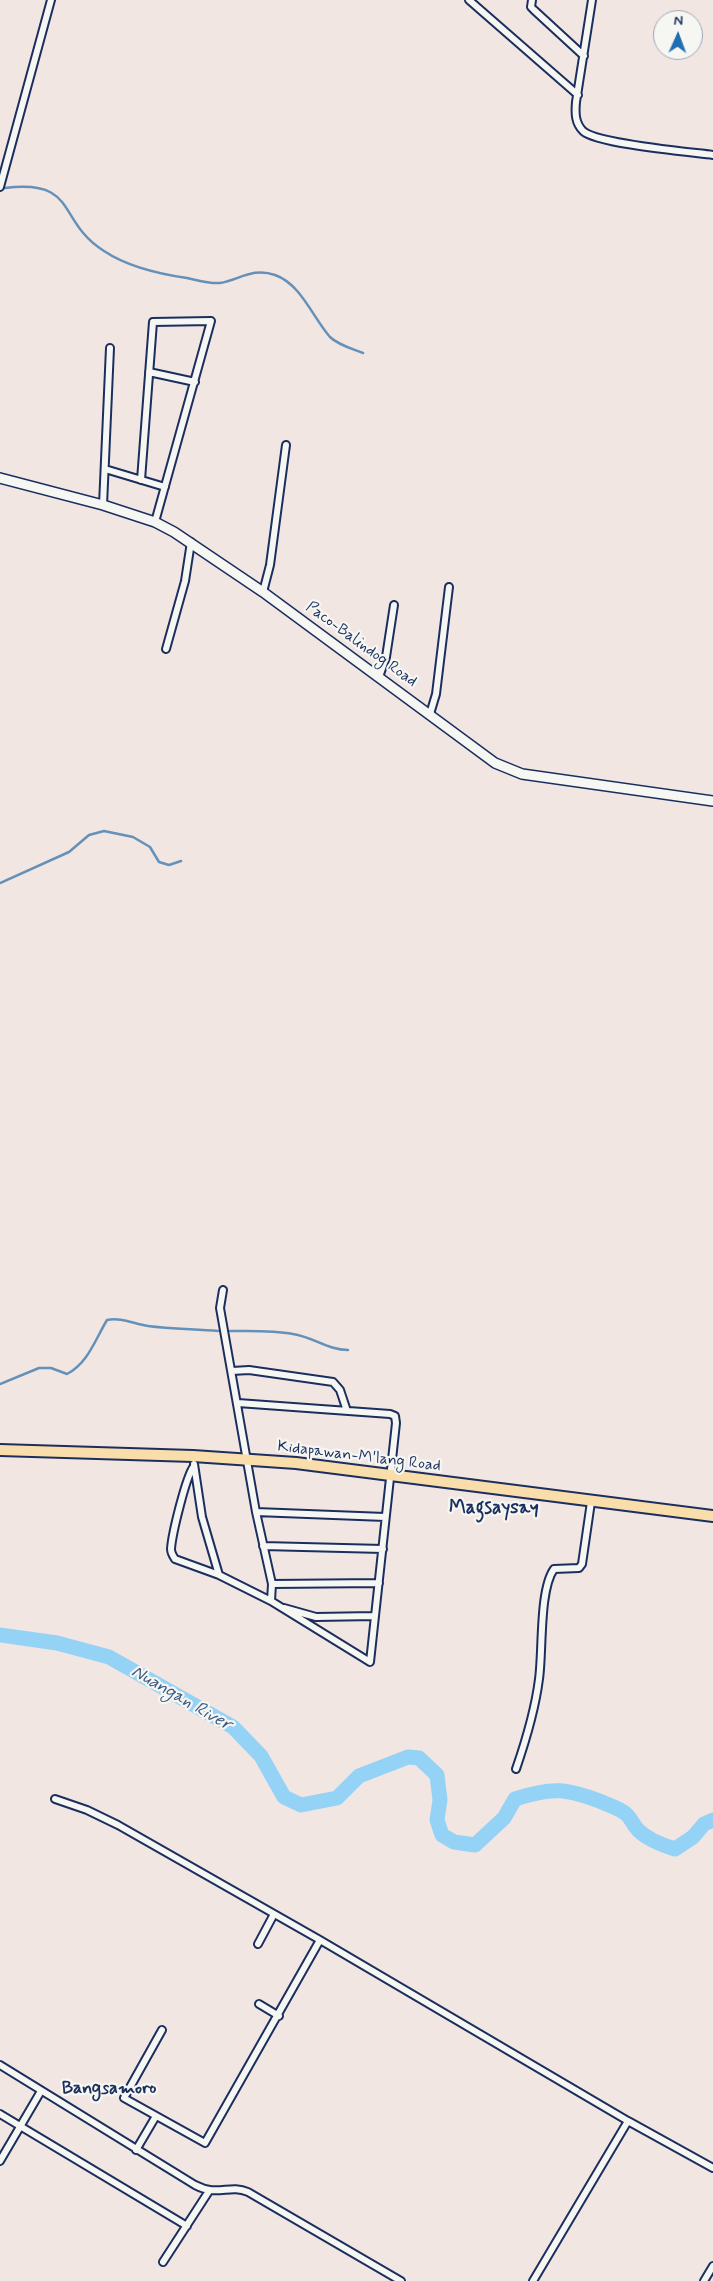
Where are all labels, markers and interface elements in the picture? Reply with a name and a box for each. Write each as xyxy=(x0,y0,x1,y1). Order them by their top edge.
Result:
north arrow xyxy=(653,10,703,60)
text: N xyxy=(674,12,683,30)
street label: Paco-Balindog Road xyxy=(302,598,420,692)
street label: Kidapawan-M'lang Road xyxy=(276,1437,442,1477)
district label: Magsaysay xyxy=(449,1498,539,1520)
water label: Nuangan River xyxy=(127,1662,235,1736)
district label: Bangsamoro xyxy=(62,2078,156,2100)

